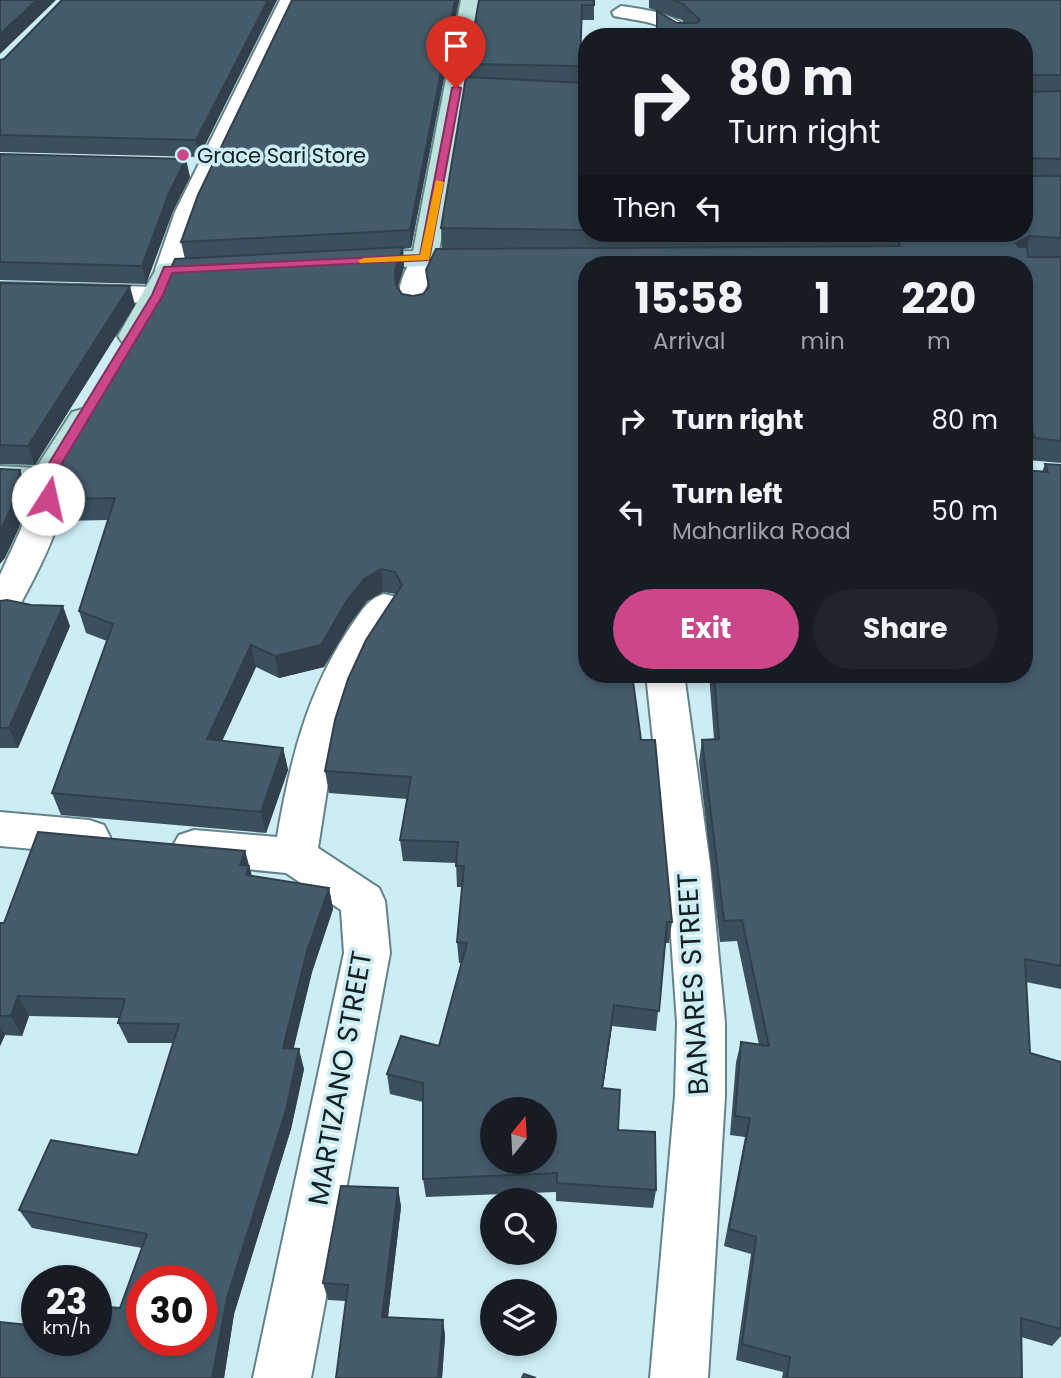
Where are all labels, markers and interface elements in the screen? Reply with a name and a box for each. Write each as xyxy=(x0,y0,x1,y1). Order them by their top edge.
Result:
pin xyxy=(426,16,486,88)
icon: arrive xyxy=(437,27,475,65)
text: 80 m xyxy=(728,44,854,112)
icon: right xyxy=(613,56,704,147)
text: Turn right xyxy=(728,109,880,154)
place label: Grace Sari Store xyxy=(197,141,366,170)
marker: Grace Sari Store xyxy=(175,147,191,163)
icon: left xyxy=(690,189,728,227)
text: Then xyxy=(613,190,676,226)
text: 15:58 xyxy=(635,269,744,328)
text: 1 xyxy=(815,269,830,328)
text: 220 xyxy=(901,269,976,328)
text: Arrival xyxy=(653,325,725,357)
text: min xyxy=(801,325,845,357)
text: m xyxy=(927,325,951,357)
icon: right xyxy=(613,402,651,440)
text: Turn right xyxy=(672,402,804,438)
text: 80 m xyxy=(932,402,998,438)
position arrow xyxy=(11,462,85,536)
text: Turn left xyxy=(672,476,783,512)
icon: left xyxy=(613,493,651,531)
text: 50 m xyxy=(932,493,998,529)
text: Maharlika Road xyxy=(672,515,851,547)
button: Exit xyxy=(613,589,799,669)
button: Share xyxy=(813,589,998,669)
street label: BANARES STREET xyxy=(668,872,718,1096)
street label: MARTIZANO STREET xyxy=(298,948,382,1208)
north arrow xyxy=(480,1097,556,1174)
map controls xyxy=(480,1097,557,1356)
button: search xyxy=(480,1188,557,1265)
speed limit sign: 30 xyxy=(126,1265,217,1356)
text: 23 xyxy=(46,1277,87,1326)
button: layers xyxy=(480,1279,557,1356)
text: km/h xyxy=(43,1315,90,1340)

